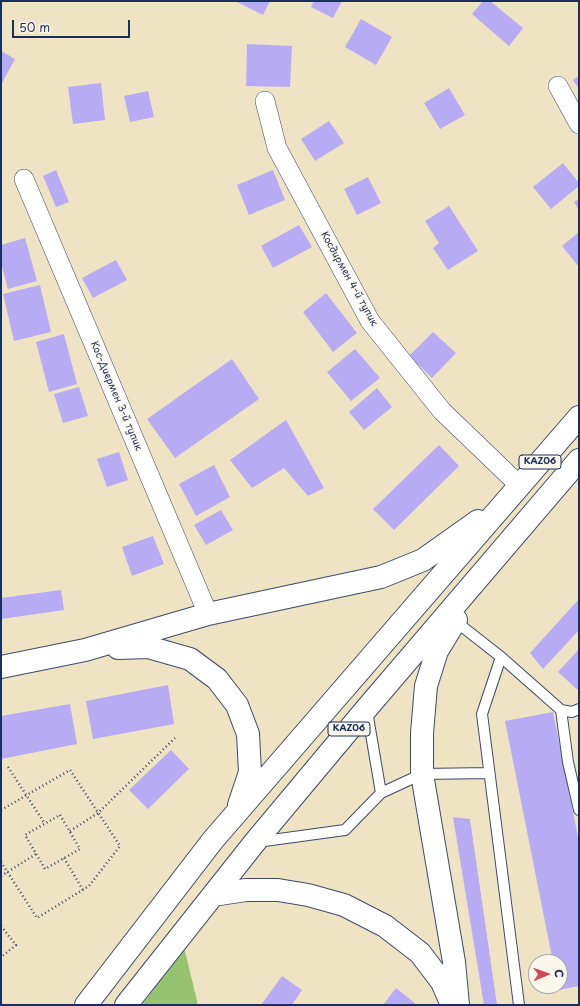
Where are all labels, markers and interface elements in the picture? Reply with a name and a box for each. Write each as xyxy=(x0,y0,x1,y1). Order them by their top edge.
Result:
scale bar xyxy=(14,12,132,38)
text: 50 m xyxy=(19,18,50,36)
street label: Косдирмен 4-й тупик xyxy=(318,230,380,328)
street label: Кос-Диермен 3-й тупик xyxy=(88,340,144,452)
road number: KАZ06 xyxy=(519,455,561,469)
road number: KАZ06 xyxy=(328,722,370,736)
north arrow xyxy=(528,954,568,994)
text: С xyxy=(551,969,568,978)

